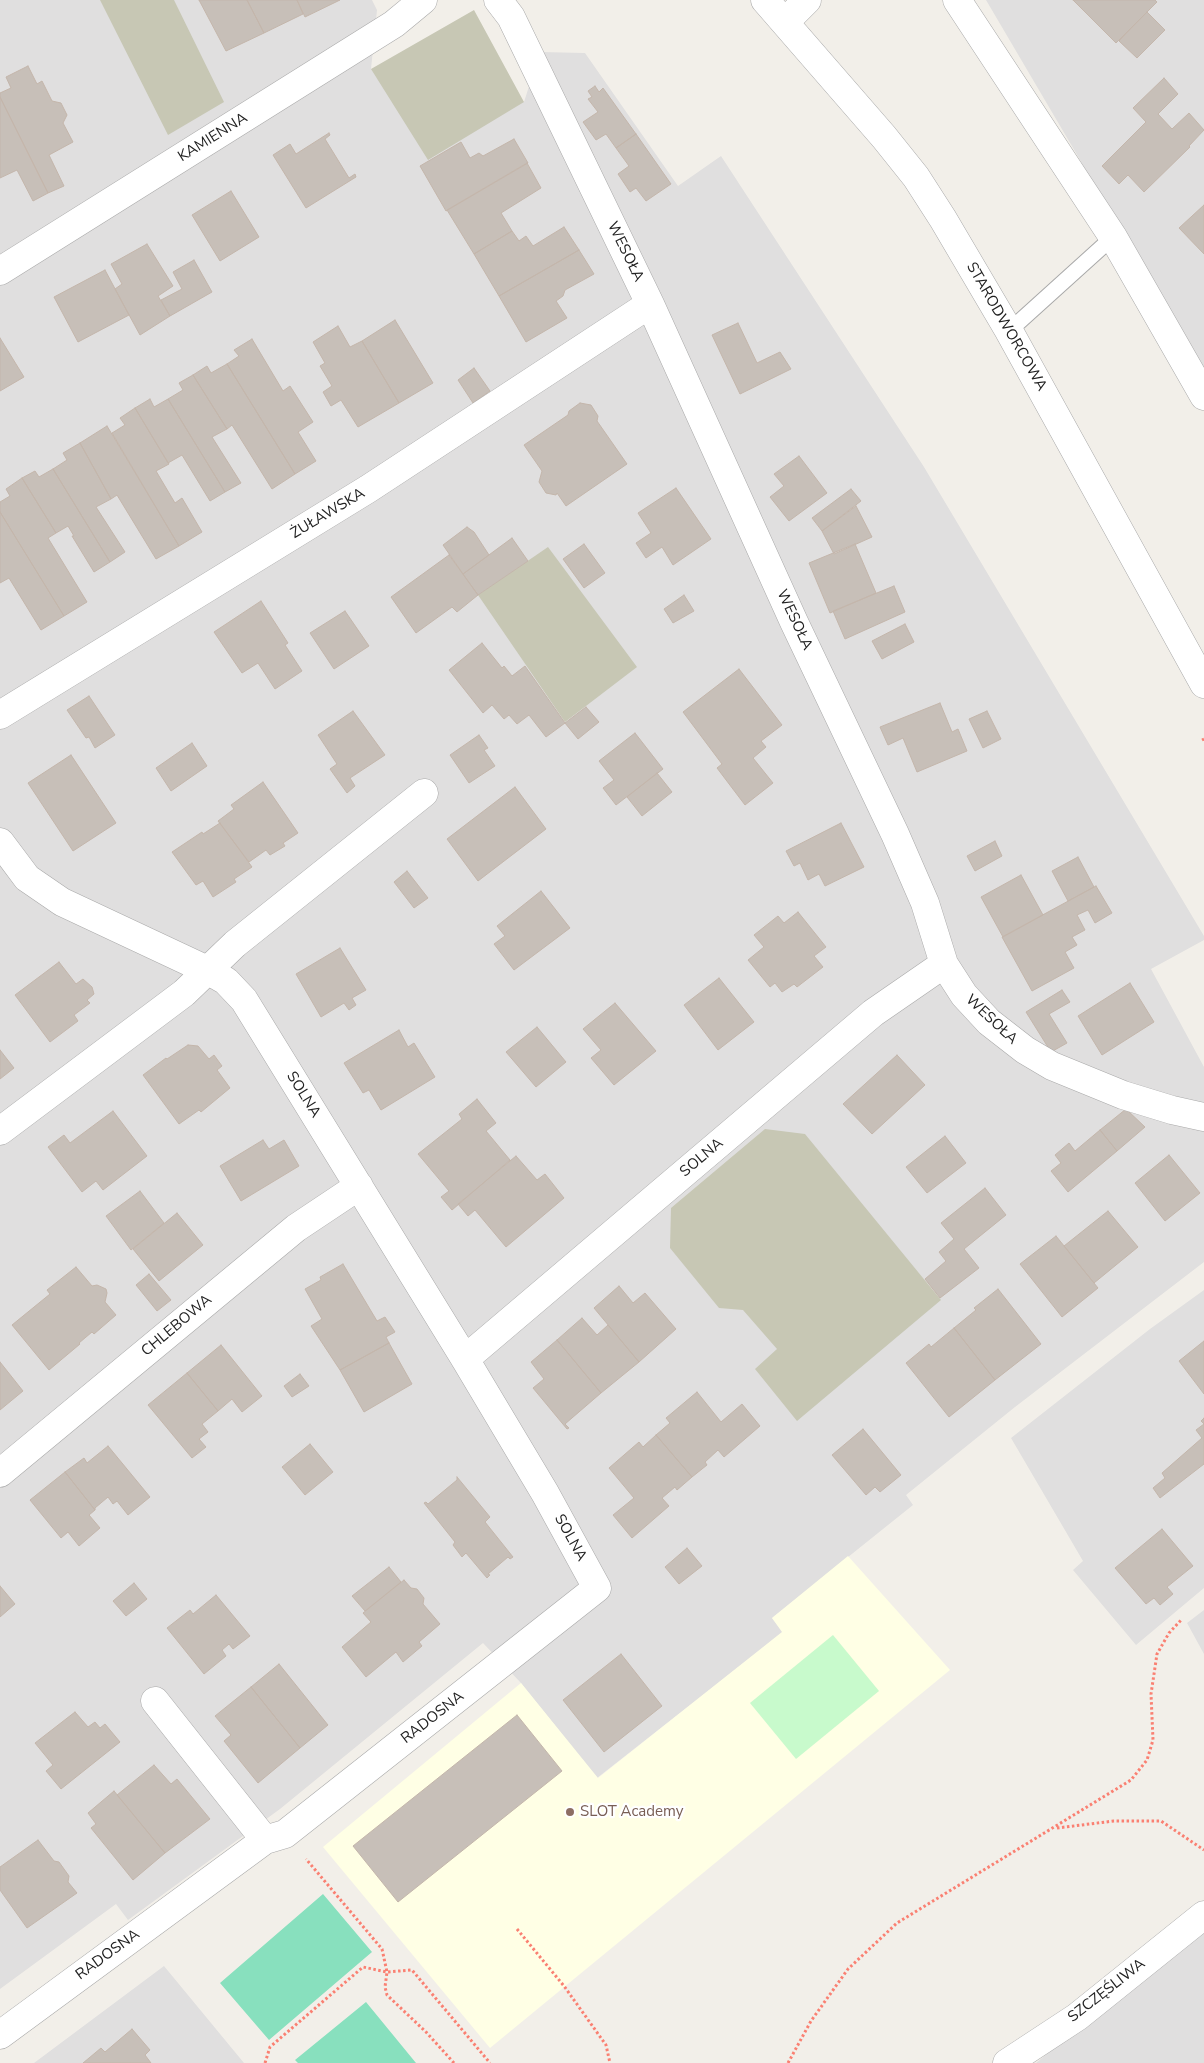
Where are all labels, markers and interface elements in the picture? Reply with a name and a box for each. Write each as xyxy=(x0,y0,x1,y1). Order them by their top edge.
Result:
street label: KAMIENNA xyxy=(175,110,251,166)
street label: WESOŁA xyxy=(603,219,647,285)
street label: STARODWORCOWA xyxy=(962,259,1050,395)
street label: ŻUŁAWSKA xyxy=(288,485,368,543)
street label: WESOŁA xyxy=(772,587,816,653)
street label: WESOŁA xyxy=(961,991,1021,1049)
street label: SOLNA xyxy=(282,1069,324,1121)
street label: SOLNA xyxy=(677,1135,727,1181)
street label: CHLEBOWA xyxy=(138,1291,216,1361)
street label: SOLNA xyxy=(550,1511,590,1565)
street label: RADOSNA xyxy=(398,1688,468,1748)
place label: SLOT Academy xyxy=(580,1803,683,1821)
marker: SLOT Academy xyxy=(564,1806,576,1818)
street label: RADOSNA xyxy=(72,1926,144,1984)
street label: SZCZĘŚLIWA xyxy=(1065,1955,1149,2027)

